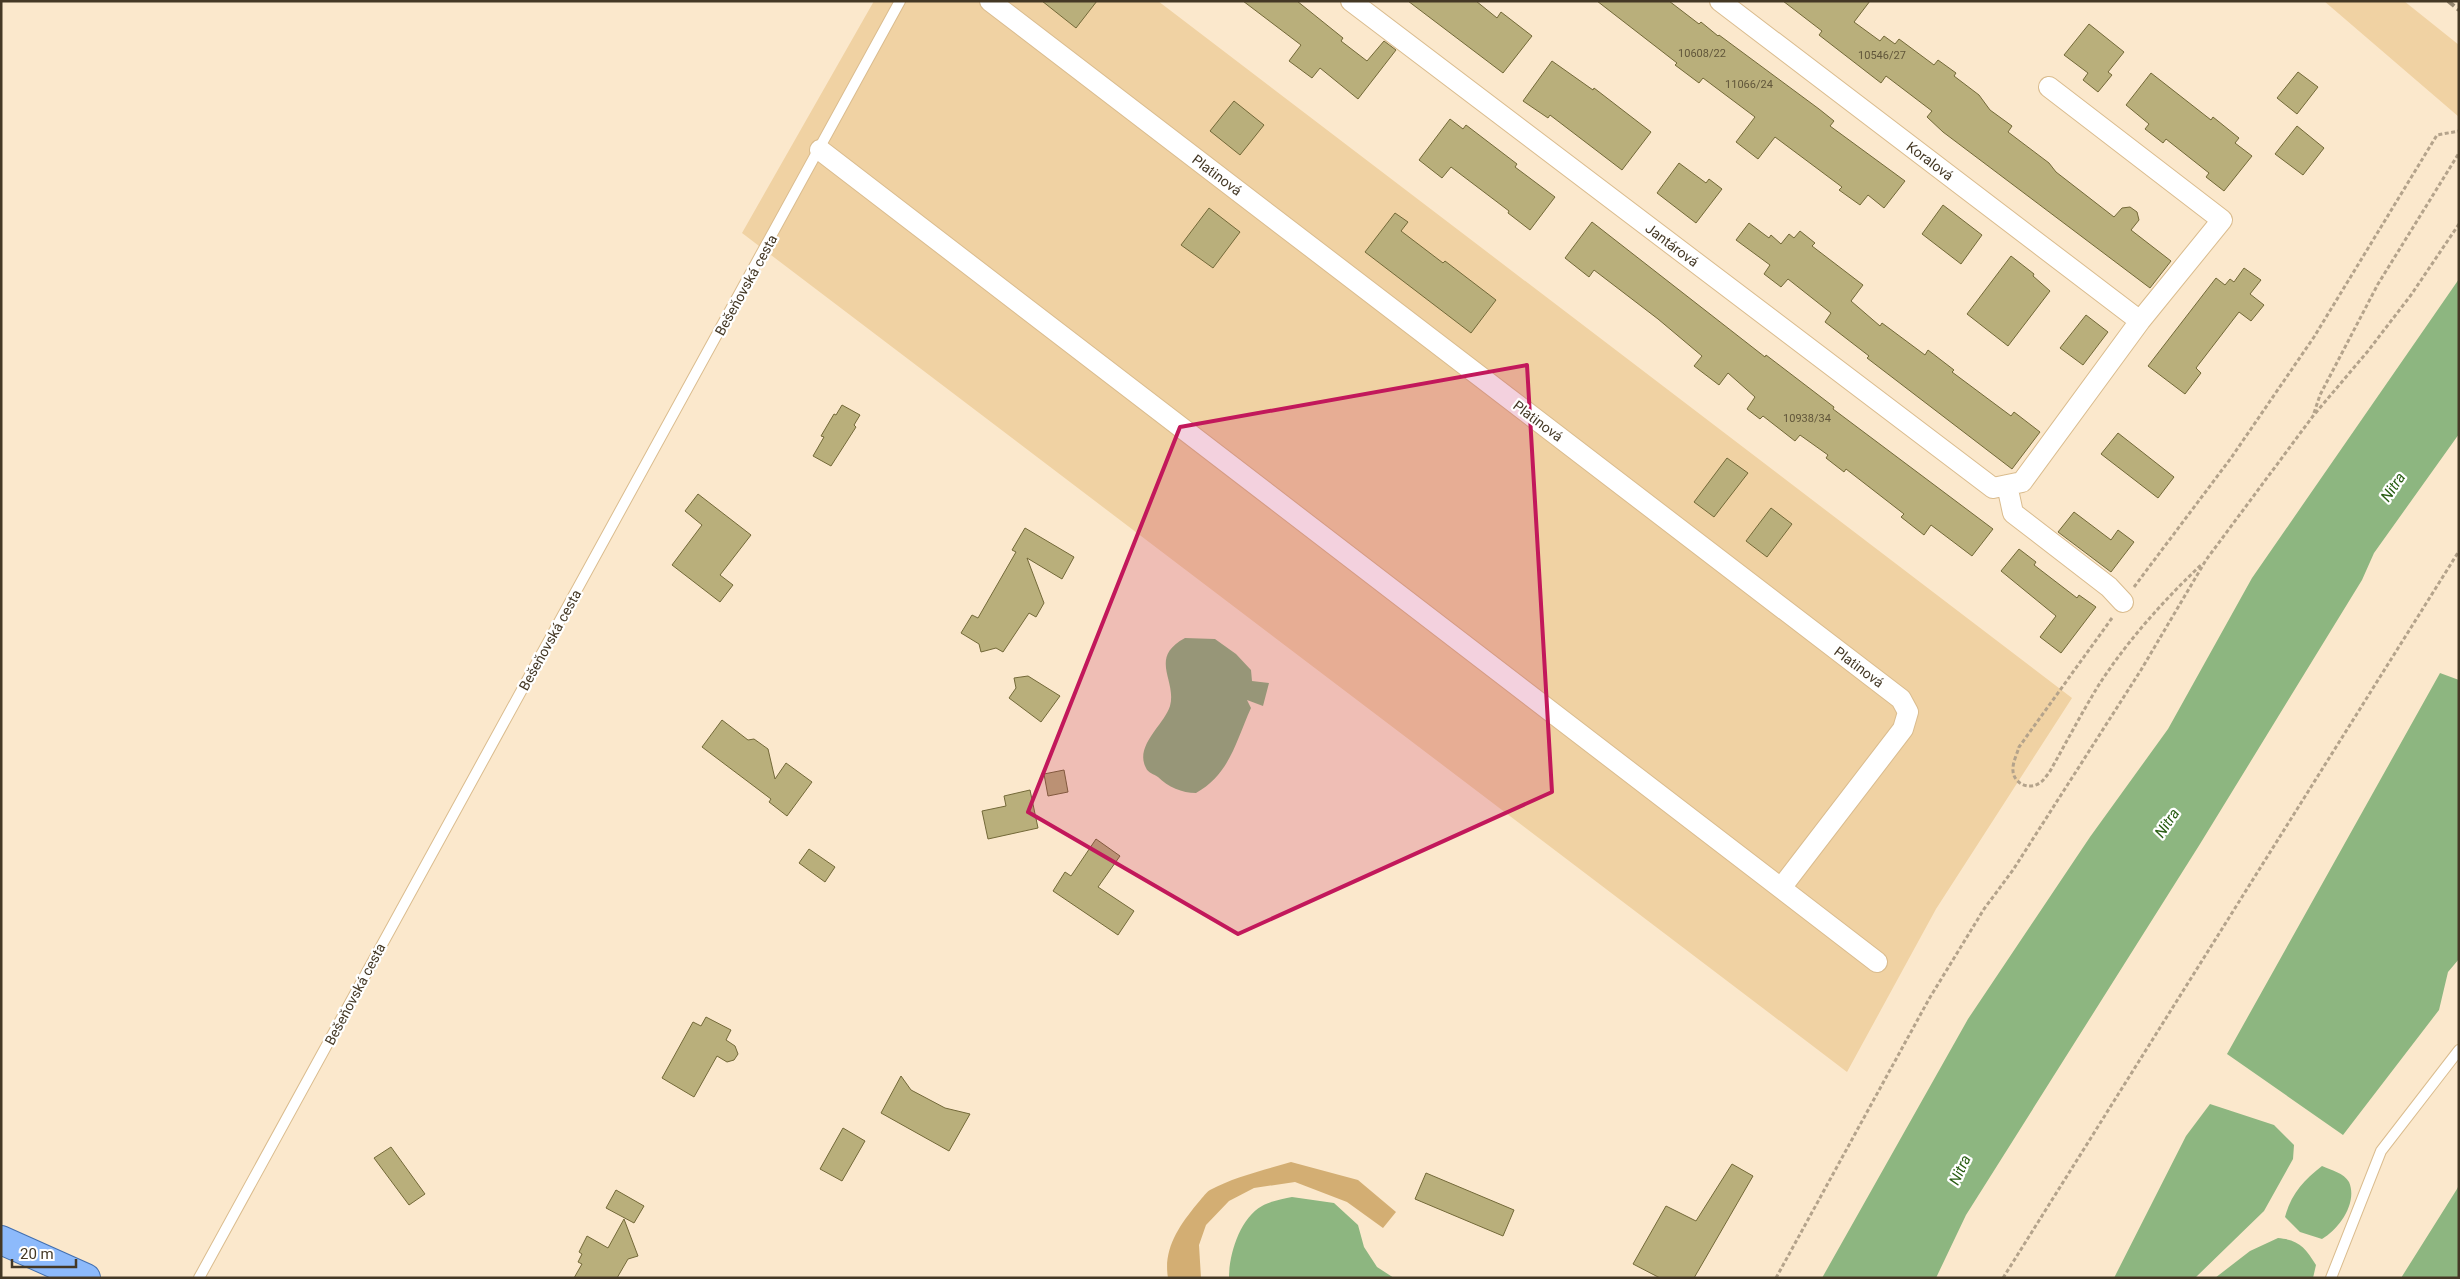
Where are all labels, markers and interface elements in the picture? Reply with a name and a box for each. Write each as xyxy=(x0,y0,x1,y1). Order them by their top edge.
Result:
house number: 10608/22 xyxy=(1678,47,1726,60)
house number: 10546/27 xyxy=(1858,49,1906,62)
house number: 11066/24 xyxy=(1725,78,1773,91)
street label: Koralová xyxy=(1904,138,1956,184)
street label: Platinová xyxy=(1189,151,1245,199)
street label: Jantárová xyxy=(1642,220,1702,270)
street label: Bešeňovská cesta xyxy=(712,232,780,338)
street label: Platinová xyxy=(1510,397,1566,445)
house number: 10938/34 xyxy=(1783,412,1831,425)
water label: Nitra xyxy=(2377,469,2409,505)
street label: Bešeňovská cesta xyxy=(516,587,584,693)
street label: Platinová xyxy=(1831,643,1887,691)
water label: Nitra xyxy=(2151,805,2183,841)
street label: Bešeňovská cesta xyxy=(321,940,389,1048)
water label: Nitra xyxy=(1945,1152,1975,1188)
scale bar xyxy=(12,1236,76,1268)
text: 20 m xyxy=(20,1245,54,1263)

